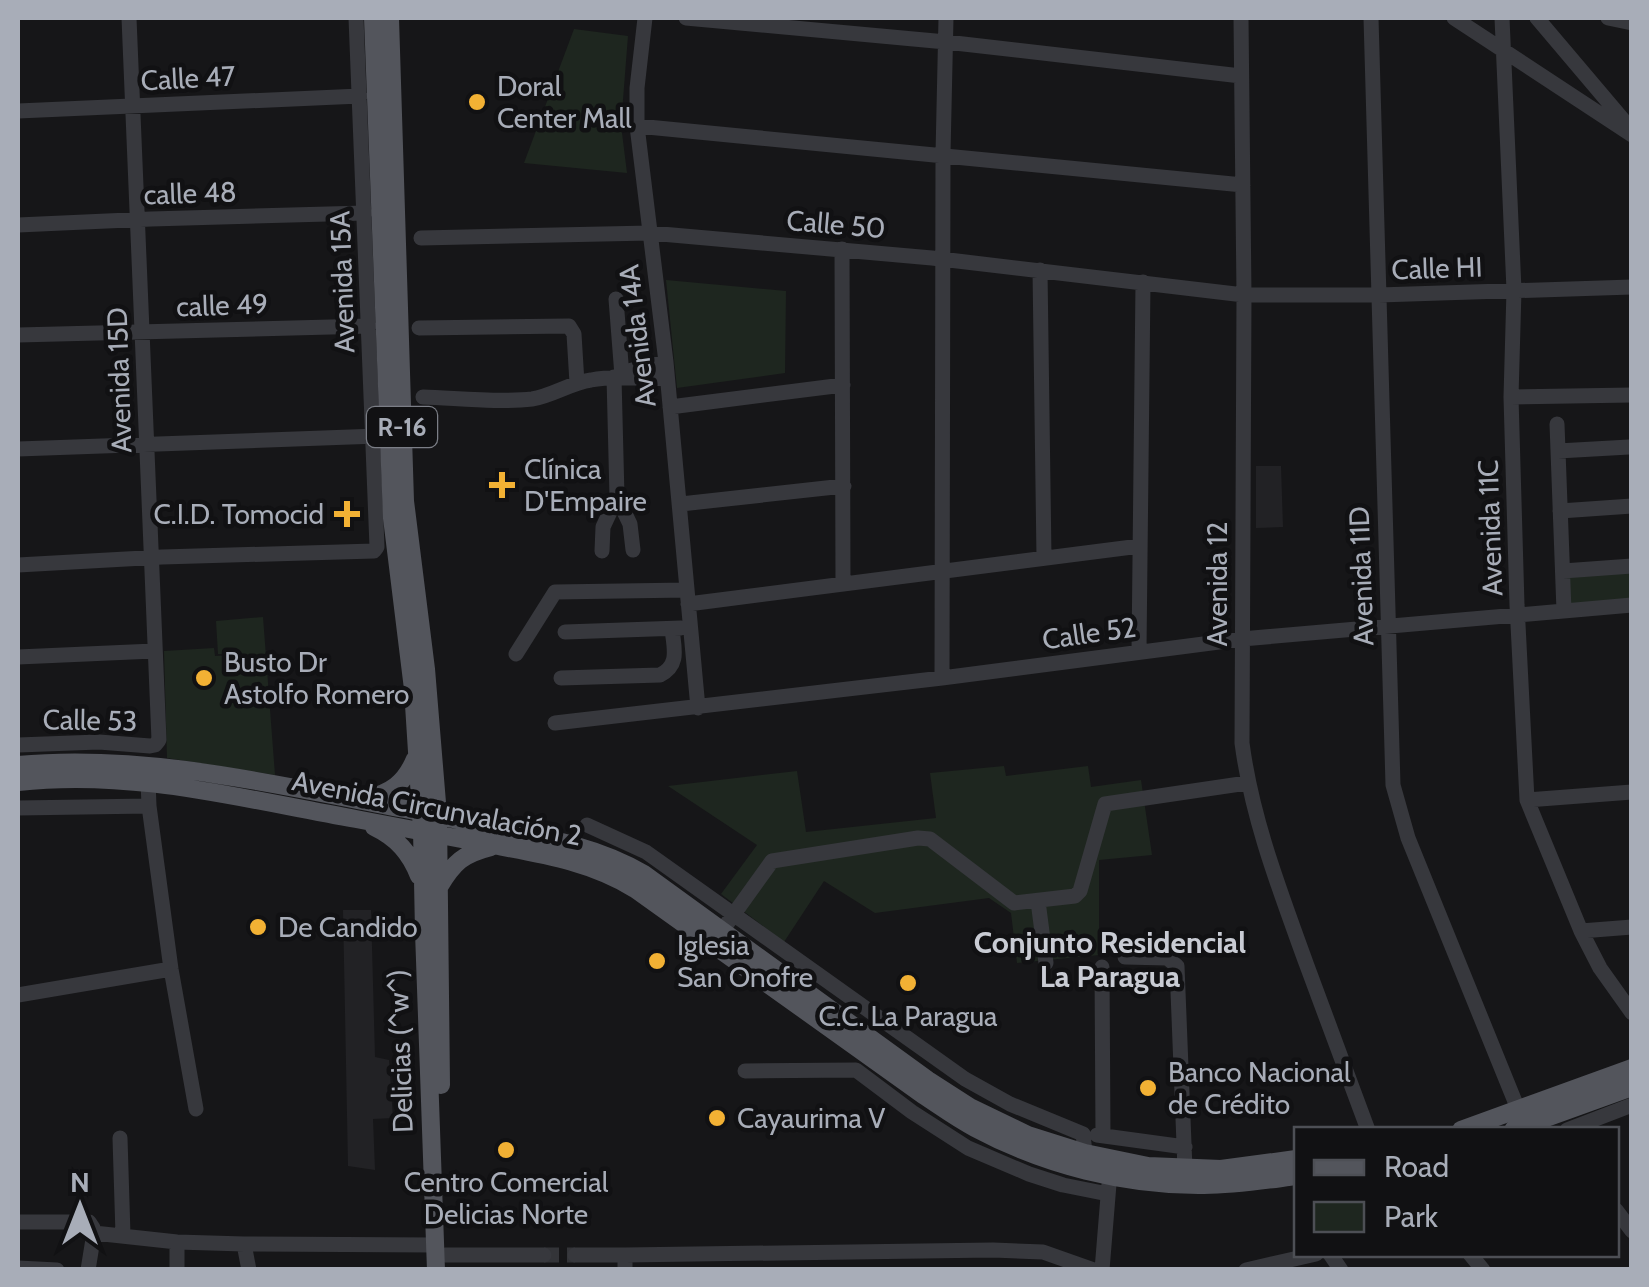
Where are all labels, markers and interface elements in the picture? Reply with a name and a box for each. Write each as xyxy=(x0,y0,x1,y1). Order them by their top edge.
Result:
street label: Calle 47 xyxy=(140,59,236,97)
place label: Doral Center Mall xyxy=(497,69,632,135)
marker: Doral Center Mall xyxy=(466,91,488,113)
street label: calle 48 xyxy=(143,174,237,212)
street label: Calle 50 xyxy=(785,203,887,245)
street label: Avenida 15A xyxy=(322,209,361,354)
street label: Calle HI xyxy=(1391,249,1483,287)
street label: Avenida 14A xyxy=(611,262,663,409)
street label: calle 49 xyxy=(175,286,269,324)
street label: Avenida 15D xyxy=(99,307,139,453)
road number: R-16 xyxy=(367,407,437,447)
place label: Clínica D'Empaire xyxy=(524,452,647,518)
street label: Avenida 11C xyxy=(1471,459,1509,597)
marker: Clínica D'Empaire xyxy=(489,472,515,498)
place label: C.I.D. Tomocid xyxy=(154,497,324,531)
marker: C.I.D. Tomocid xyxy=(334,501,360,527)
street label: Avenida 11D xyxy=(1342,506,1380,646)
street label: Avenida 12 xyxy=(1200,522,1234,646)
street label: Calle 52 xyxy=(1040,610,1138,656)
place label: Busto Dr Astolfo Romero xyxy=(224,645,409,711)
marker: Busto Dr Astolfo Romero xyxy=(193,667,215,689)
street label: Calle 53 xyxy=(42,702,138,738)
street label: Avenida Circunvalación 2 xyxy=(289,763,585,853)
place label: De Candido xyxy=(278,910,418,944)
marker: De Candido xyxy=(247,916,269,938)
district label: Conjunto Residencial La Paragua xyxy=(974,924,1246,995)
place label: Iglesia San Onofre xyxy=(677,928,813,994)
marker: Iglesia San Onofre xyxy=(646,950,668,972)
street label: Delicias (^w^) xyxy=(380,969,420,1133)
marker: C.C. La Paragua xyxy=(897,972,919,994)
place label: C.C. La Paragua xyxy=(818,999,998,1033)
place label: Banco Nacional de Crédito xyxy=(1168,1055,1351,1121)
marker: Banco Nacional de Crédito xyxy=(1137,1077,1159,1099)
place label: Cayaurima V xyxy=(737,1101,885,1135)
marker: Cayaurima V xyxy=(706,1107,728,1129)
legend xyxy=(1294,1127,1619,1257)
marker: Centro Comercial Delicias Norte xyxy=(495,1139,517,1161)
text: Road xyxy=(1384,1148,1449,1185)
north arrow xyxy=(30,1157,130,1257)
text: N xyxy=(70,1165,90,1199)
place label: Centro Comercial Delicias Norte xyxy=(404,1165,609,1231)
text: Park xyxy=(1384,1198,1439,1235)

